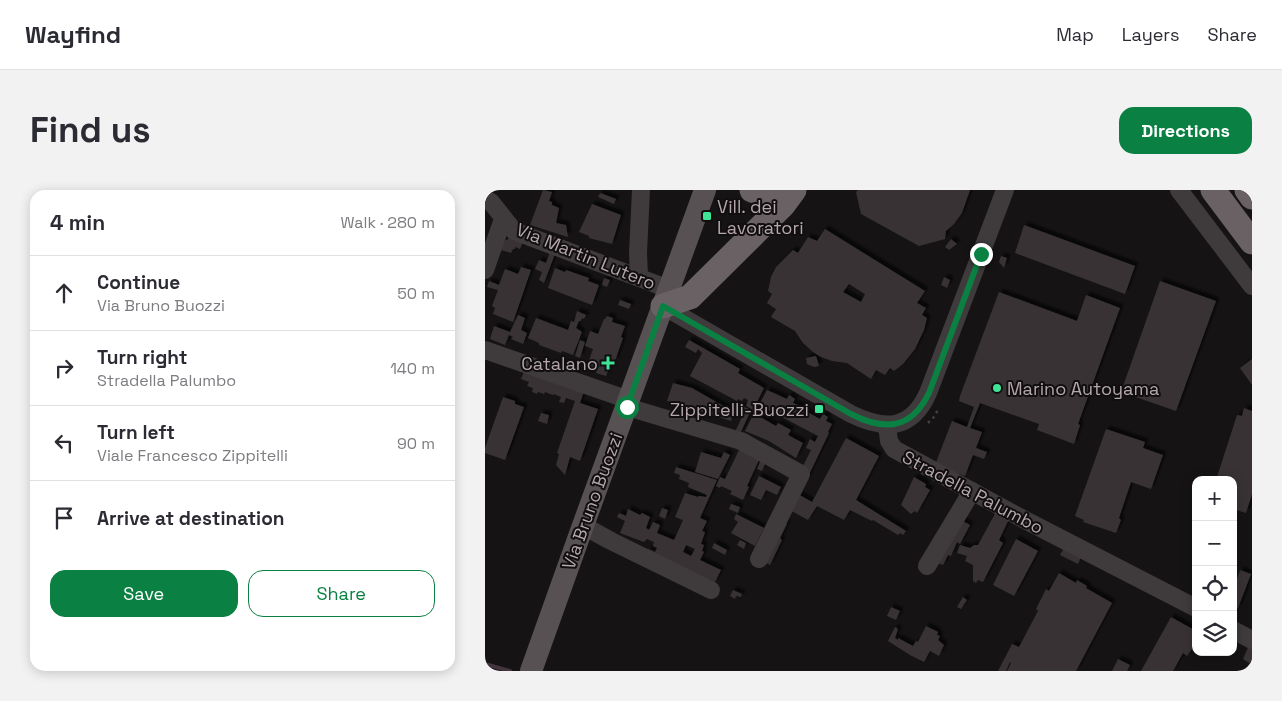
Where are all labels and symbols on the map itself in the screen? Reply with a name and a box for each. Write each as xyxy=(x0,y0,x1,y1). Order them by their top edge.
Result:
place label: Vill. dei Lavoratori xyxy=(717,195,804,239)
marker: Vill. dei Lavoratori xyxy=(701,210,713,222)
street label: Via Martin Lutero xyxy=(513,218,659,294)
route end xyxy=(970,243,993,266)
place label: Catalano xyxy=(521,352,598,375)
marker: Catalano xyxy=(602,357,614,369)
place label: Marino Autoyama xyxy=(1007,377,1159,400)
marker: Marino Autoyama xyxy=(991,382,1003,394)
route start xyxy=(616,396,639,419)
place label: Zippitelli-Buozzi xyxy=(670,398,809,421)
marker: Zippitelli-Buozzi xyxy=(813,403,825,415)
street label: Via Bruno Buozzi xyxy=(557,429,627,573)
street label: Stradella Palumbo xyxy=(898,445,1048,539)

